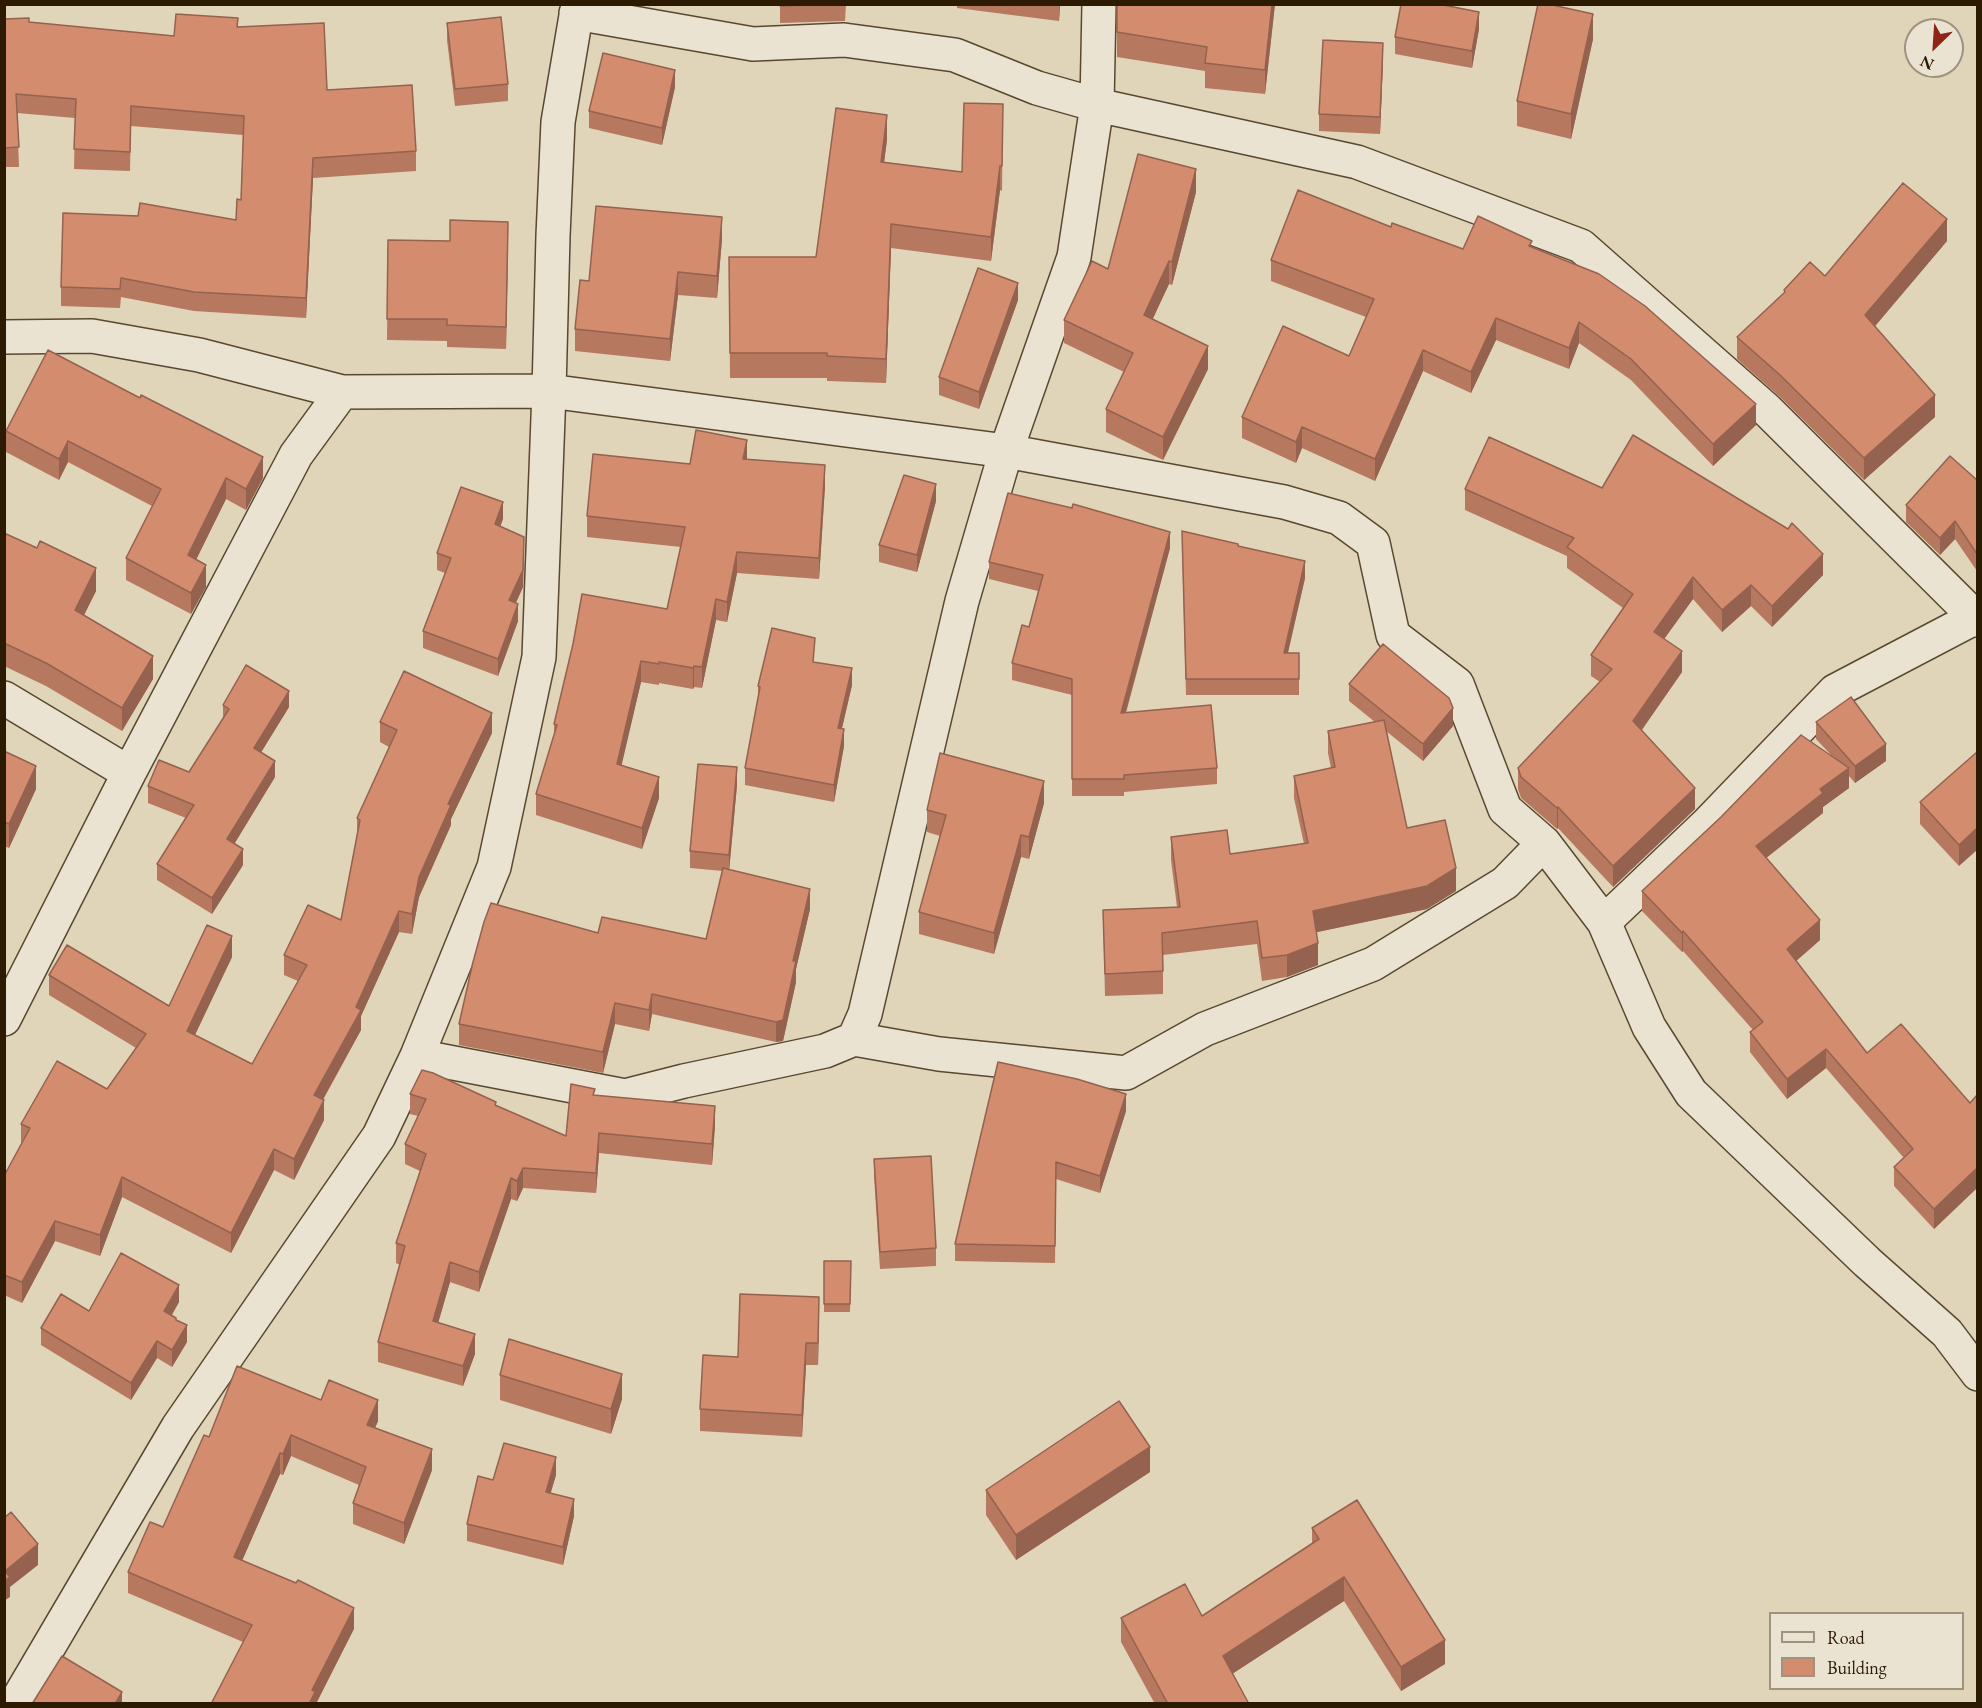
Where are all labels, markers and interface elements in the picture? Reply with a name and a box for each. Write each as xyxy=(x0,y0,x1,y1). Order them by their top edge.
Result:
north arrow xyxy=(1904,18,1964,78)
text: N xyxy=(1917,51,1937,75)
legend xyxy=(1769,1612,1964,1690)
text: Road xyxy=(1827,1626,1865,1649)
text: Building xyxy=(1827,1656,1887,1679)

